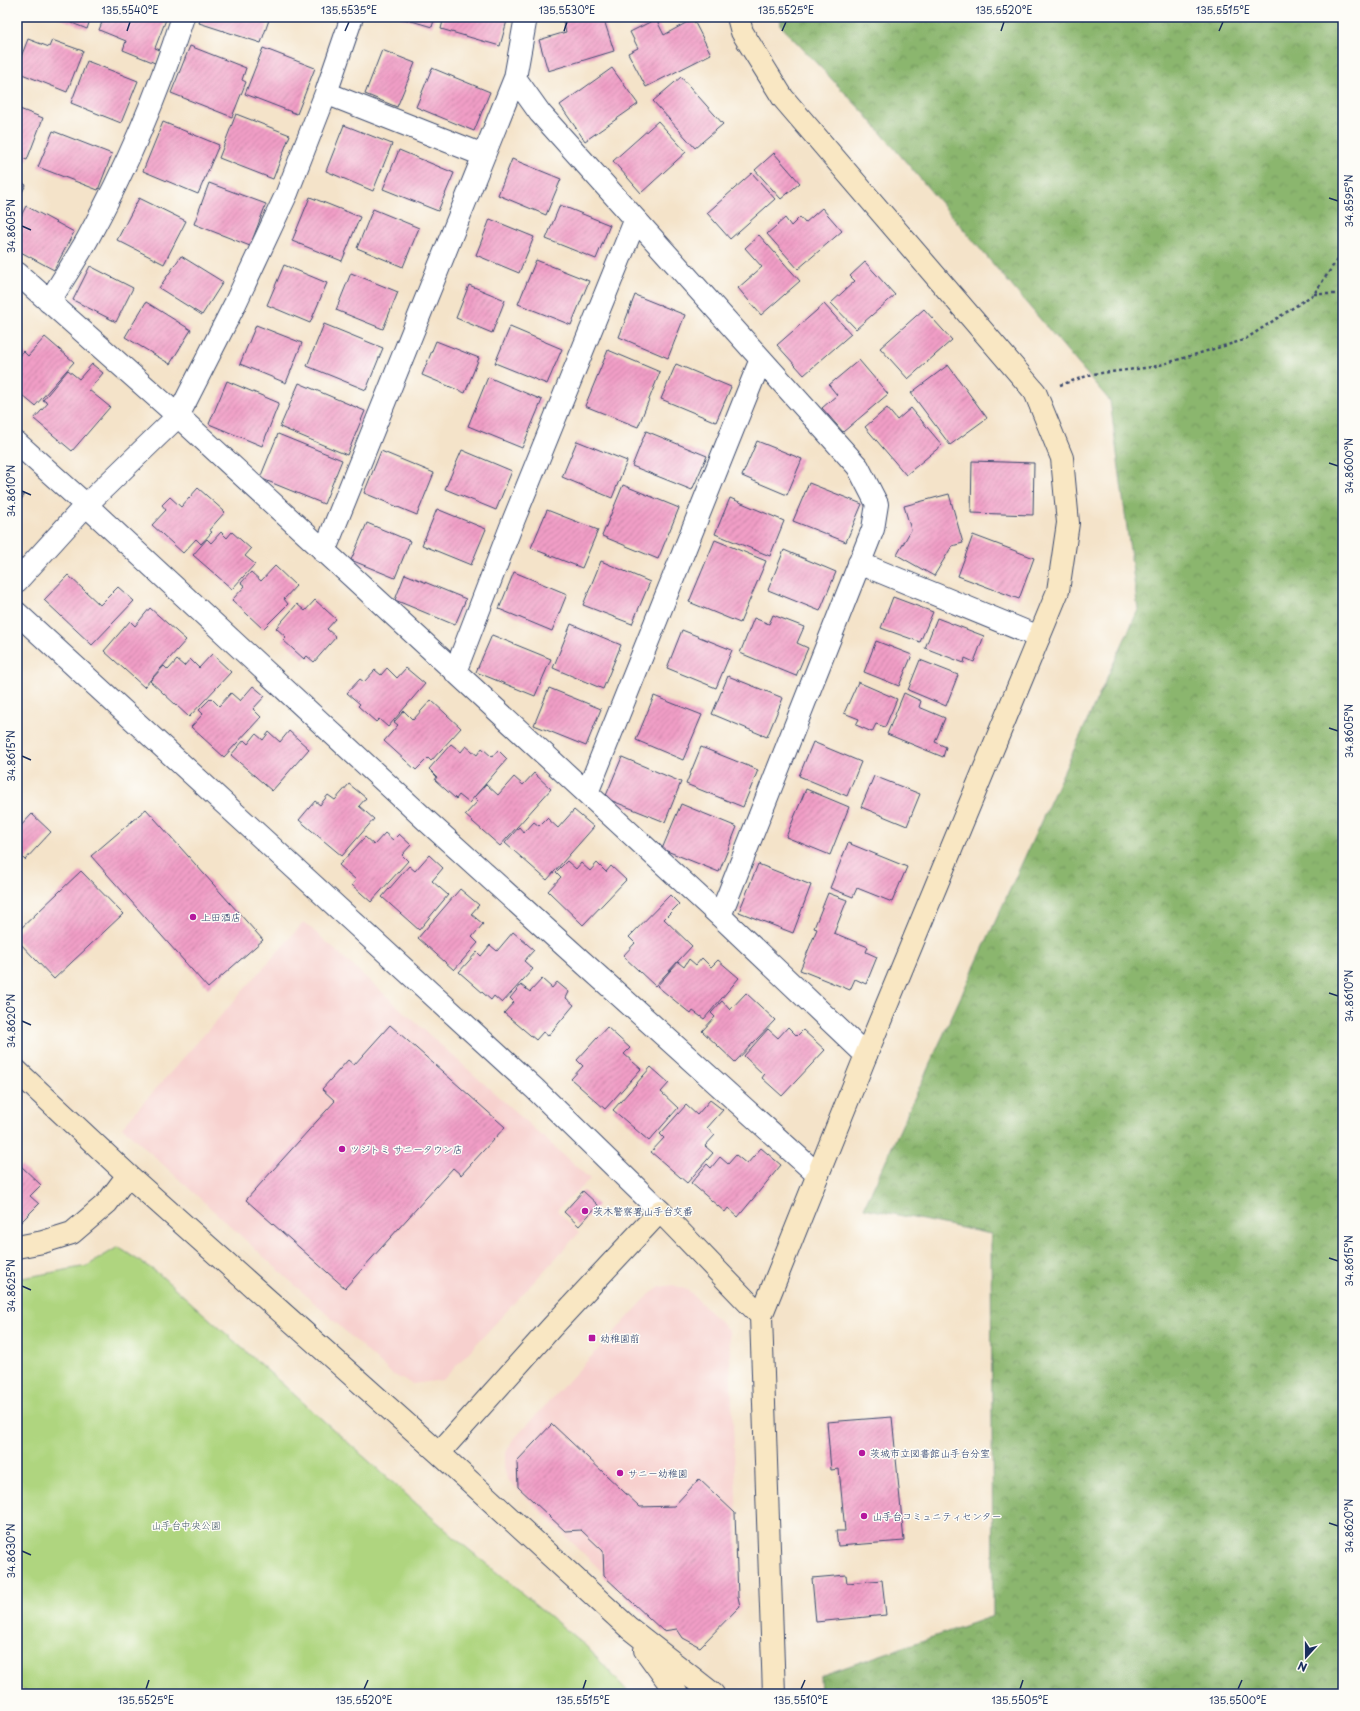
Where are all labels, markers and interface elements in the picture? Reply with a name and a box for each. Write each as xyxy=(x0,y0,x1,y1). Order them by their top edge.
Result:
text: 135.5540°E xyxy=(102,2,158,17)
text: 135.5535°E xyxy=(321,2,377,17)
text: 135.5530°E xyxy=(539,2,595,17)
text: 135.5525°E xyxy=(758,2,814,17)
text: 135.5520°E xyxy=(976,2,1032,17)
text: 135.5515°E xyxy=(1196,2,1250,17)
text: 34.8595°N xyxy=(1341,174,1356,228)
text: 34.8605°N xyxy=(3,199,18,253)
text: 34.8600°N xyxy=(1341,438,1356,494)
text: 34.8610°N xyxy=(3,464,18,517)
text: 34.8605°N xyxy=(1341,704,1356,758)
text: 34.8615°N xyxy=(3,730,18,782)
place label: 上田酒店 xyxy=(201,909,241,924)
marker: 上田酒店 xyxy=(188,912,198,922)
text: 34.8610°N xyxy=(1341,969,1356,1022)
text: 34.8620°N xyxy=(3,994,18,1048)
place label: ツジトミ サニータウン店 xyxy=(350,1141,463,1156)
marker: ツジトミ サニータウン店 xyxy=(337,1144,347,1154)
place label: 茨木警察署山手台交番 xyxy=(593,1203,693,1218)
marker: 茨木警察署山手台交番 xyxy=(580,1206,590,1216)
text: 34.8615°N xyxy=(1341,1235,1356,1287)
text: 34.8625°N xyxy=(3,1259,18,1313)
place label: 幼稚園前 xyxy=(600,1330,640,1345)
marker: 幼稚園前 xyxy=(587,1333,597,1343)
place label: 茨城市立図書館山手台分室 xyxy=(870,1445,990,1460)
marker: 茨城市立図書館山手台分室 xyxy=(857,1448,867,1458)
place label: サニー幼稚園 xyxy=(628,1465,688,1480)
marker: サニー幼稚園 xyxy=(615,1468,625,1478)
text: 34.8620°N xyxy=(1341,1499,1356,1553)
place label: 山手台コミュニティセンター xyxy=(872,1508,1002,1523)
marker: 山手台コミュニティセンター xyxy=(859,1511,869,1521)
park label: 山手台中央公園 xyxy=(151,1517,221,1532)
text: 34.8630°N xyxy=(3,1523,18,1578)
north arrow xyxy=(1286,1637,1326,1677)
text: N xyxy=(1295,1657,1309,1676)
text: 135.5525°E xyxy=(118,1692,174,1707)
text: 135.5520°E xyxy=(336,1692,392,1707)
text: 135.5515°E xyxy=(556,1692,610,1707)
text: 135.5510°E xyxy=(774,1692,828,1707)
text: 135.5505°E xyxy=(991,1692,1049,1707)
text: 135.5500°E xyxy=(1209,1692,1267,1707)

